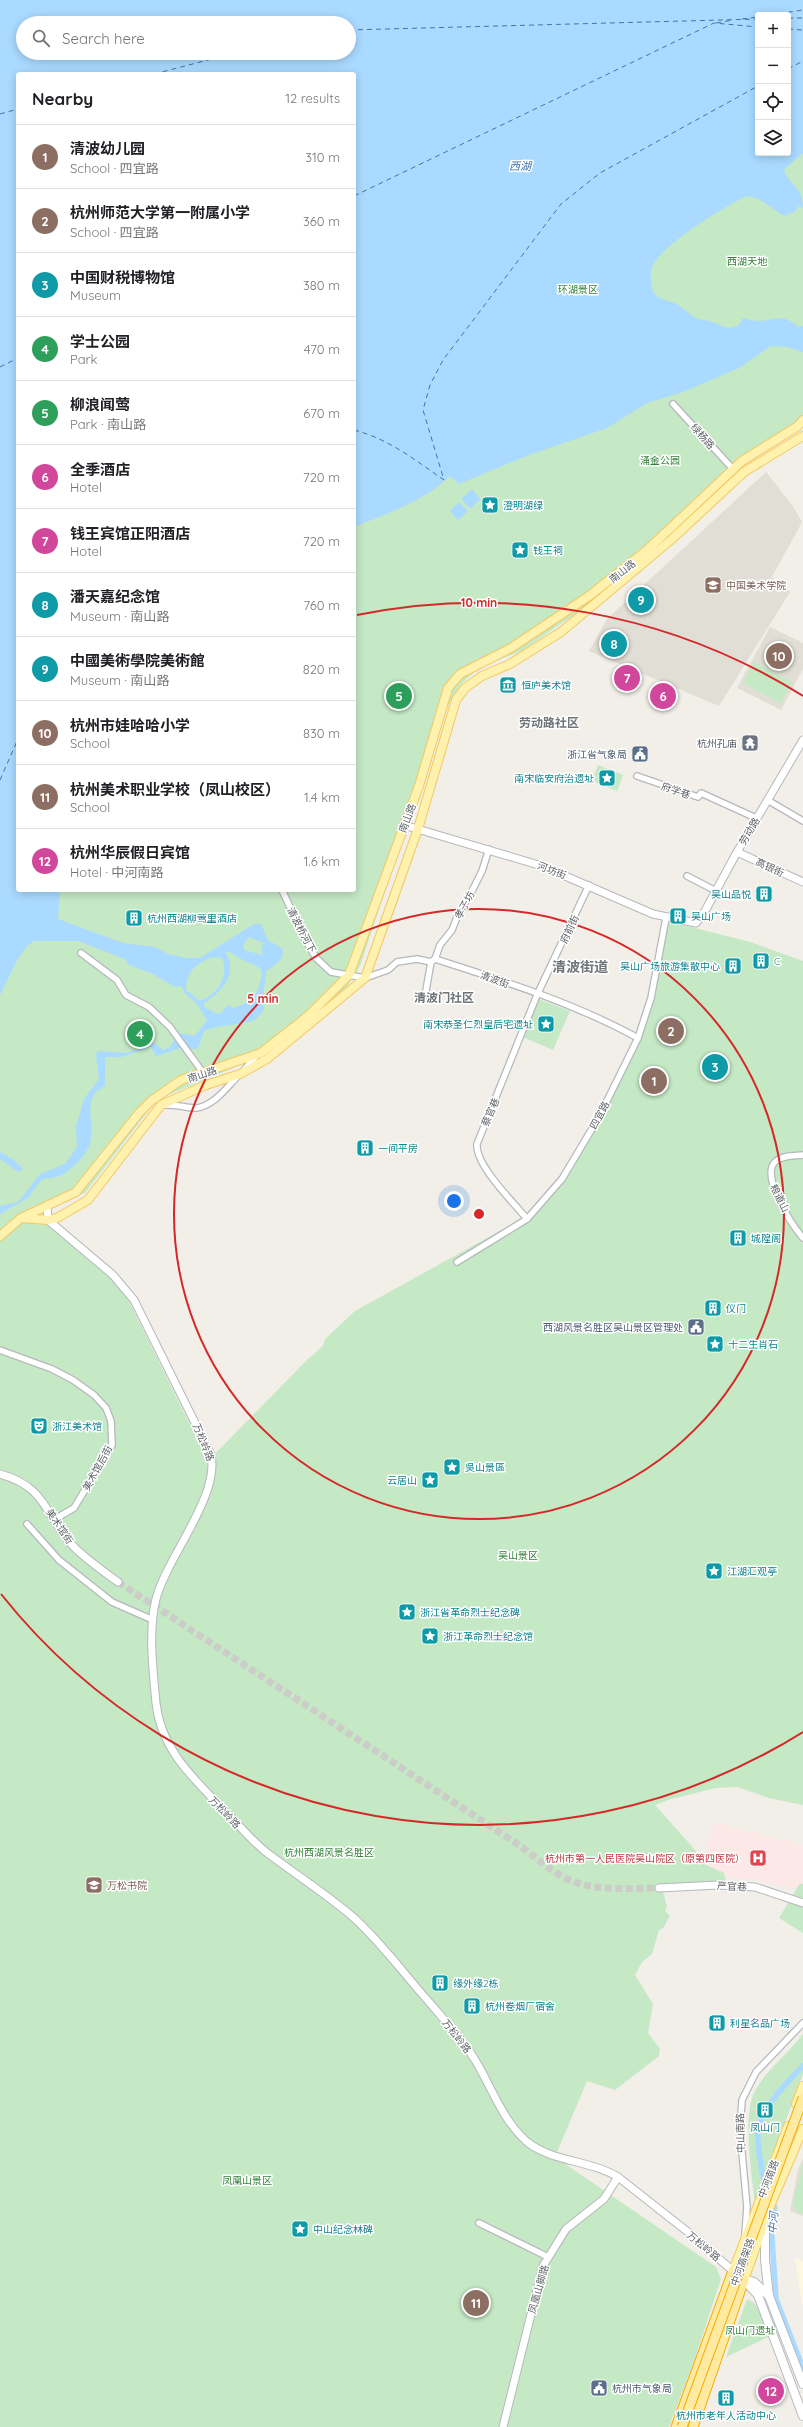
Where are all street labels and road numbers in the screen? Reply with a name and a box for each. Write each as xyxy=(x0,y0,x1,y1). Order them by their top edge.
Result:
street label: 绿杨路 xyxy=(688,421,717,452)
street label: 南山路 xyxy=(606,557,638,586)
street label: 府学巷 xyxy=(660,779,692,802)
street label: 南山路 xyxy=(396,802,419,835)
street label: 劳动路 xyxy=(736,815,763,847)
street label: 高银街 xyxy=(753,855,786,880)
street label: 河坊街 xyxy=(535,859,568,882)
street label: 孝子坊 xyxy=(452,889,477,922)
street label: 清波桥河下 xyxy=(284,905,319,955)
street label: 府前街 xyxy=(557,913,582,946)
street label: 清波街 xyxy=(479,968,511,991)
street label: 南山路 xyxy=(186,1064,218,1085)
street label: 蔡官巷 xyxy=(479,1096,502,1129)
street label: 四宜路 xyxy=(587,1099,612,1132)
street label: 粮道山 xyxy=(767,1182,792,1215)
street label: 万松岭路 xyxy=(190,1421,217,1463)
street label: 美术馆后街 xyxy=(80,1443,115,1493)
street label: 美术馆街 xyxy=(43,1506,76,1546)
street label: 万松岭路 xyxy=(206,1793,243,1831)
street label: 严官巷 xyxy=(717,1879,747,1894)
street label: 万松岭路 xyxy=(439,2017,474,2056)
street label: 中山南路 xyxy=(734,2113,747,2153)
street label: 中河南路 xyxy=(755,2158,782,2200)
street label: 万松岭路 xyxy=(684,2229,723,2264)
street label: 中河高架路 xyxy=(728,2236,757,2288)
street label: 凤凰山脚路 xyxy=(525,2263,552,2315)

